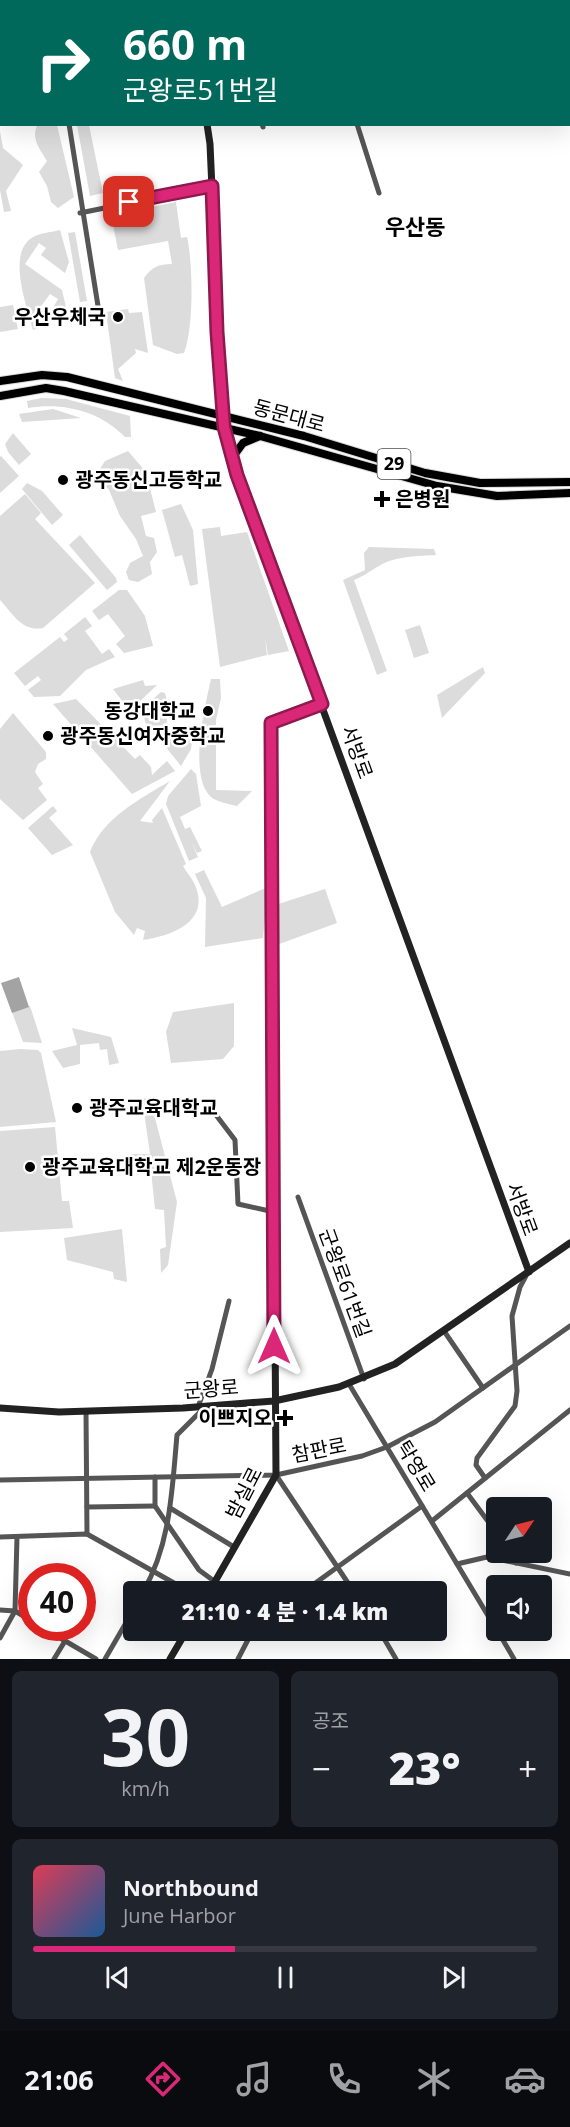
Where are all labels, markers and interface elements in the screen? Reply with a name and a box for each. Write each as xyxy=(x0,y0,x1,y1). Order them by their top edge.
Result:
text: 660 m xyxy=(123,15,247,72)
icon: right xyxy=(24,24,102,102)
text: 군왕로51번길 xyxy=(123,71,278,108)
pin xyxy=(103,176,154,227)
icon: arrive xyxy=(112,185,145,218)
district label: 우산동 xyxy=(385,211,445,241)
place label: 우산우체국 xyxy=(14,303,106,330)
marker: 우산우체국 xyxy=(111,310,125,324)
street label: 동문대로 xyxy=(250,393,328,438)
road number: 29 xyxy=(378,449,410,479)
place label: 광주동신고등학교 xyxy=(75,466,222,493)
marker: 광주동신고등학교 xyxy=(56,473,70,487)
place label: 은병원 xyxy=(395,485,450,512)
marker: 은병원 xyxy=(373,490,391,508)
place label: 동강대학교 xyxy=(104,697,196,724)
marker: 동강대학교 xyxy=(201,704,215,718)
street label: 서방로 xyxy=(335,721,380,782)
place label: 광주동신여자중학교 xyxy=(60,722,226,749)
marker: 광주동신여자중학교 xyxy=(41,729,55,743)
place label: 광주교육대학교 xyxy=(89,1094,218,1121)
marker: 광주교육대학교 xyxy=(70,1101,84,1115)
place label: 광주교육대학교 제2운동장 xyxy=(42,1153,261,1180)
marker: 광주교육대학교 제2운동장 xyxy=(23,1160,37,1174)
street label: 서방로 xyxy=(500,1178,545,1239)
street label: 군왕로61번길 xyxy=(313,1224,378,1341)
position arrow xyxy=(242,1314,306,1378)
street label: 군왕로 xyxy=(182,1373,239,1404)
place label: 이쁘지오 xyxy=(198,1404,272,1431)
marker: 이쁘지오 xyxy=(276,1409,294,1427)
street label: 참판로 xyxy=(289,1431,349,1468)
street label: 탁영로 xyxy=(391,1435,442,1496)
street label: 밤실로 xyxy=(219,1462,268,1523)
north arrow xyxy=(486,1497,552,1563)
map controls xyxy=(486,1497,552,1641)
speed limit sign: 40 xyxy=(18,1563,96,1641)
button: sound xyxy=(486,1575,552,1641)
text: 21:10 · 4 분 · 1.4 km xyxy=(182,1596,388,1626)
text: 30 xyxy=(101,1683,190,1789)
text: 공조 xyxy=(312,1707,349,1734)
text: 23° xyxy=(389,1737,460,1798)
text: − xyxy=(312,1746,331,1791)
text: + xyxy=(518,1746,537,1791)
text: km/h xyxy=(121,1775,170,1802)
text: Northbound xyxy=(123,1872,259,1902)
text: June Harbor xyxy=(123,1902,236,1929)
icon: previous xyxy=(101,1961,134,1994)
icon: pause xyxy=(269,1961,302,1994)
icon: next xyxy=(437,1961,470,1994)
icon: directions xyxy=(142,2058,184,2100)
icon: music xyxy=(233,2058,275,2100)
icon: phone xyxy=(323,2058,365,2100)
icon: climate xyxy=(413,2058,455,2100)
icon: car xyxy=(504,2058,546,2100)
text: 21:06 xyxy=(24,2061,94,2098)

